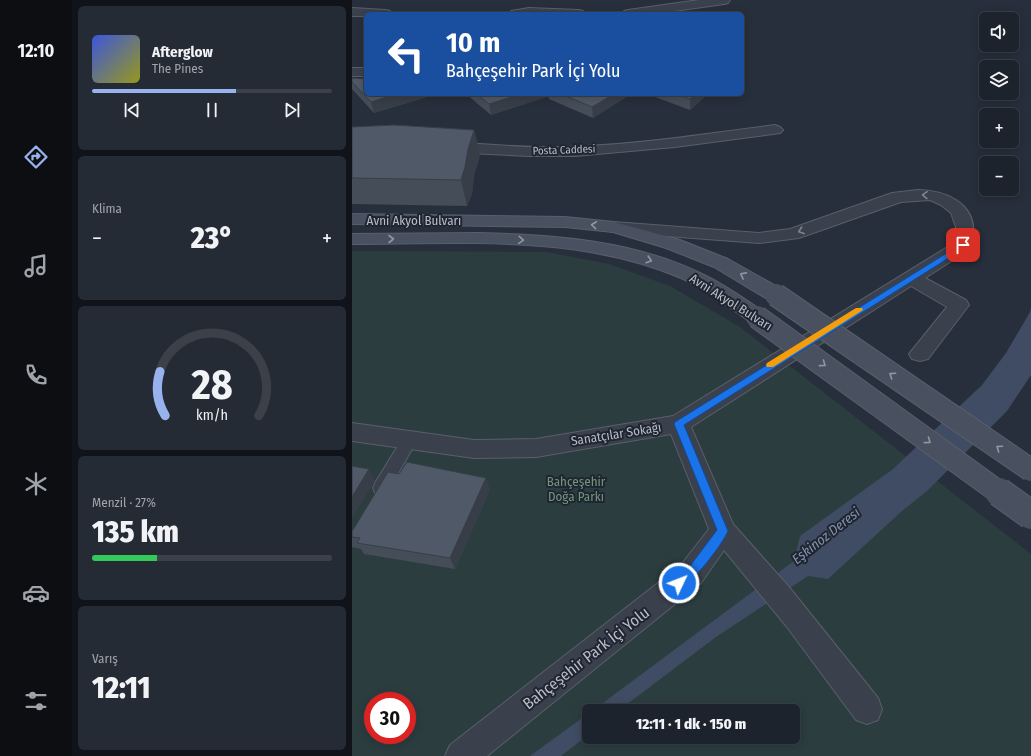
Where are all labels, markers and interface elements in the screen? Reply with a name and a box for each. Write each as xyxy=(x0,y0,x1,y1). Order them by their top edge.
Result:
map controls xyxy=(979,12,1019,196)
button: sound xyxy=(979,12,1019,52)
text: 10 m xyxy=(446,26,500,59)
icon: left xyxy=(380,28,432,80)
text: 12:10 xyxy=(18,40,54,62)
text: Afterglow xyxy=(152,43,213,61)
text: Bahçeşehir Park İçi Yolu xyxy=(446,60,620,82)
button: layers xyxy=(979,60,1019,100)
text: The Pines xyxy=(152,61,203,76)
icon: previous xyxy=(121,99,143,121)
icon: pause xyxy=(201,99,223,121)
icon: next xyxy=(281,99,303,121)
button: + xyxy=(979,108,1019,148)
street label: Posta Caddesi xyxy=(532,142,596,158)
icon: directions xyxy=(22,143,50,171)
button: − xyxy=(979,156,1019,196)
one-way arrow xyxy=(922,191,928,199)
text: Klima xyxy=(92,201,122,216)
street label: Avni Akyol Bulvarı xyxy=(367,213,461,228)
text: 23° xyxy=(191,220,233,256)
one-way arrow xyxy=(591,221,597,230)
text: − xyxy=(92,225,102,252)
text: + xyxy=(322,225,332,252)
one-way arrow xyxy=(797,227,804,235)
pin xyxy=(946,228,980,262)
icon: arrive xyxy=(952,234,974,256)
one-way arrow xyxy=(388,235,394,243)
one-way arrow xyxy=(518,235,524,244)
icon: music xyxy=(22,252,50,280)
one-way arrow xyxy=(645,255,652,264)
street label: Avni Akyol Bulvarı xyxy=(687,271,775,333)
one-way arrow xyxy=(739,272,747,279)
one-way arrow xyxy=(819,359,826,367)
text: 28 xyxy=(190,360,233,410)
icon: phone xyxy=(22,361,50,389)
one-way arrow xyxy=(889,373,896,380)
text: km/h xyxy=(196,407,228,424)
street label: Sanatçılar Sokağı xyxy=(570,419,662,449)
one-way arrow xyxy=(924,436,931,443)
one-way arrow xyxy=(996,445,1003,453)
icon: climate xyxy=(22,470,50,498)
park label: Bahçeşehir Doğa Parkı xyxy=(547,474,606,504)
text: Menzil · 27% xyxy=(92,495,156,510)
water label: Eşkinoz Deresi xyxy=(789,504,864,568)
text: 135 km xyxy=(92,514,179,550)
position arrow xyxy=(658,562,700,604)
icon: car xyxy=(22,579,50,607)
street label: Bahçeşehir Park İçi Yolu xyxy=(519,603,653,713)
text: Varış xyxy=(92,651,118,666)
text: 12:11 xyxy=(92,670,150,706)
icon: filters xyxy=(22,687,50,715)
speed limit sign: 30 xyxy=(364,692,416,744)
text: 12:11 · 1 dk · 150 m xyxy=(636,715,746,733)

